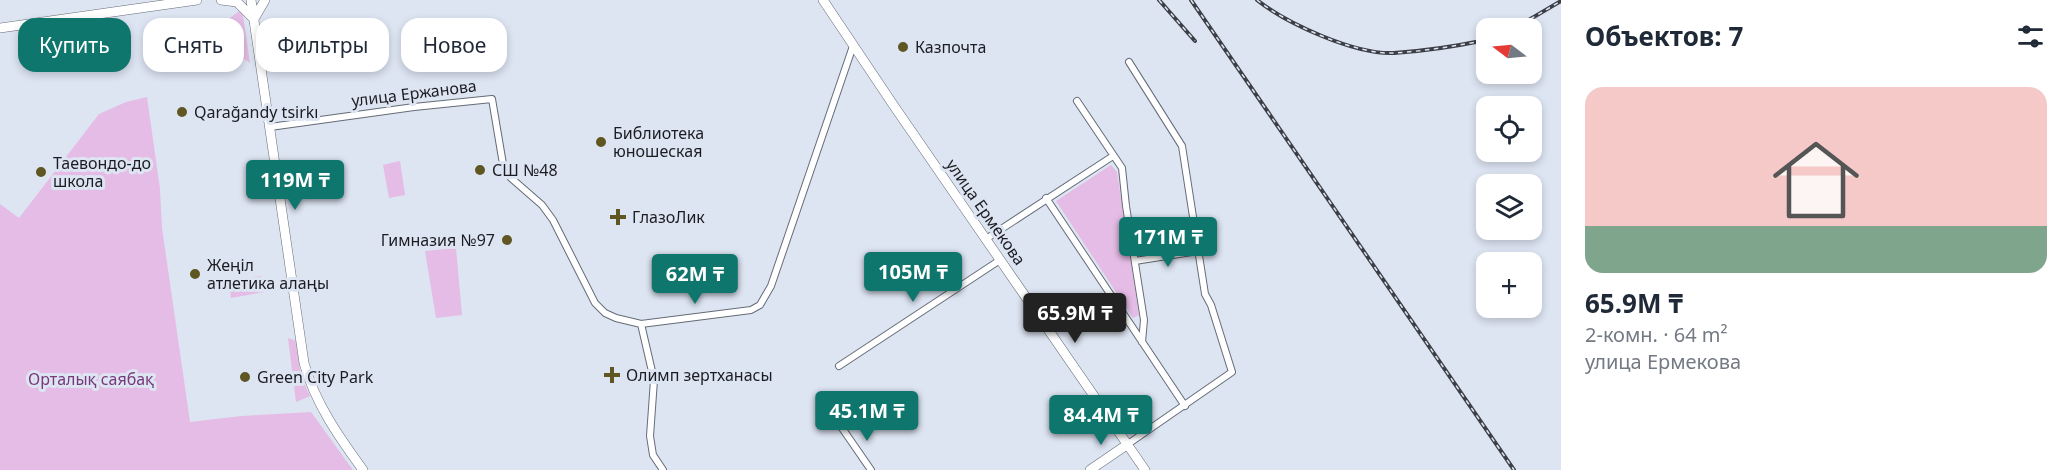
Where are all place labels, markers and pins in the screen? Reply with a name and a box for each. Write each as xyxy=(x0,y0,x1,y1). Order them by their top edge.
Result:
place label: Казпочта xyxy=(915,36,986,58)
marker: Казпочта xyxy=(896,40,910,54)
place label: Qarağandy tsirkı xyxy=(194,101,318,123)
marker: Qarağandy tsirkı xyxy=(175,105,189,119)
place label: Библиотека юношеская xyxy=(613,122,704,162)
marker: Библиотека юношеская xyxy=(594,135,608,149)
place label: Таевондо-до школа xyxy=(53,152,151,192)
place label: СШ №48 xyxy=(492,159,558,181)
pin: 119M ₸ xyxy=(246,160,344,211)
marker: СШ №48 xyxy=(473,163,487,177)
marker: Таевондо-до школа xyxy=(34,165,48,179)
place label: ГлазоЛик xyxy=(632,206,705,228)
marker: ГлазоЛик xyxy=(609,208,627,226)
pin: 171M ₸ xyxy=(1119,217,1217,268)
place label: Гимназия №97 xyxy=(381,229,495,251)
marker: Гимназия №97 xyxy=(500,233,514,247)
pin: 105M ₸ xyxy=(864,252,962,303)
place label: Жеңіл атлетика алаңы xyxy=(207,254,329,294)
pin: 62M ₸ xyxy=(653,254,737,305)
marker: Жеңіл атлетика алаңы xyxy=(188,267,202,281)
pin: 65.9M ₸ xyxy=(1020,293,1130,344)
place label: Олимп зертханасы xyxy=(626,364,773,386)
place label: Green City Park xyxy=(257,366,374,388)
marker: Олимп зертханасы xyxy=(603,366,621,384)
marker: Green City Park xyxy=(238,370,252,384)
pin: 45.1M ₸ xyxy=(812,391,922,442)
pin: 84.4M ₸ xyxy=(1046,395,1156,446)

